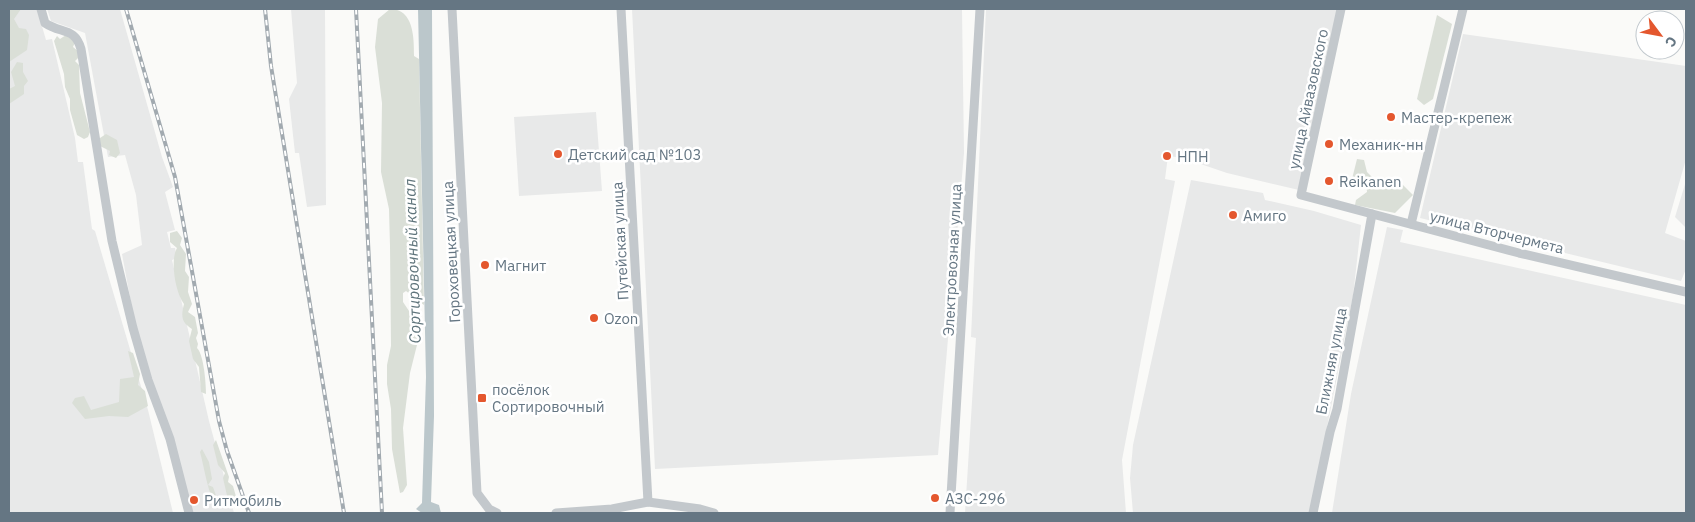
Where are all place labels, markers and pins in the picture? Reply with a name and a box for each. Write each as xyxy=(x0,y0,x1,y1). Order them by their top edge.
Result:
place label: Мастер-крепеж xyxy=(1401,108,1512,127)
marker: Мастер-крепеж xyxy=(1385,111,1397,123)
place label: Механик-нн xyxy=(1339,135,1424,154)
marker: Механик-нн xyxy=(1323,138,1335,150)
place label: Детский сад №103 xyxy=(568,145,702,164)
place label: НПН xyxy=(1177,147,1209,166)
marker: Детский сад №103 xyxy=(552,148,564,160)
marker: НПН xyxy=(1161,150,1173,162)
place label: Reikanen xyxy=(1339,172,1401,191)
marker: Reikanen xyxy=(1323,175,1335,187)
place label: Амиго xyxy=(1243,206,1287,225)
marker: Амиго xyxy=(1227,209,1239,221)
place label: Магнит xyxy=(495,256,546,275)
marker: Магнит xyxy=(479,259,491,271)
place label: Ozon xyxy=(604,309,638,328)
marker: Ozon xyxy=(588,312,600,324)
place label: посёлок Сортировочный xyxy=(492,380,605,416)
marker: посёлок Сортировочный xyxy=(476,392,488,404)
place label: АЗС-296 xyxy=(945,489,1005,508)
place label: Ритмобиль xyxy=(204,491,282,510)
marker: АЗС-296 xyxy=(929,492,941,504)
marker: Ритмобиль xyxy=(188,494,200,506)

